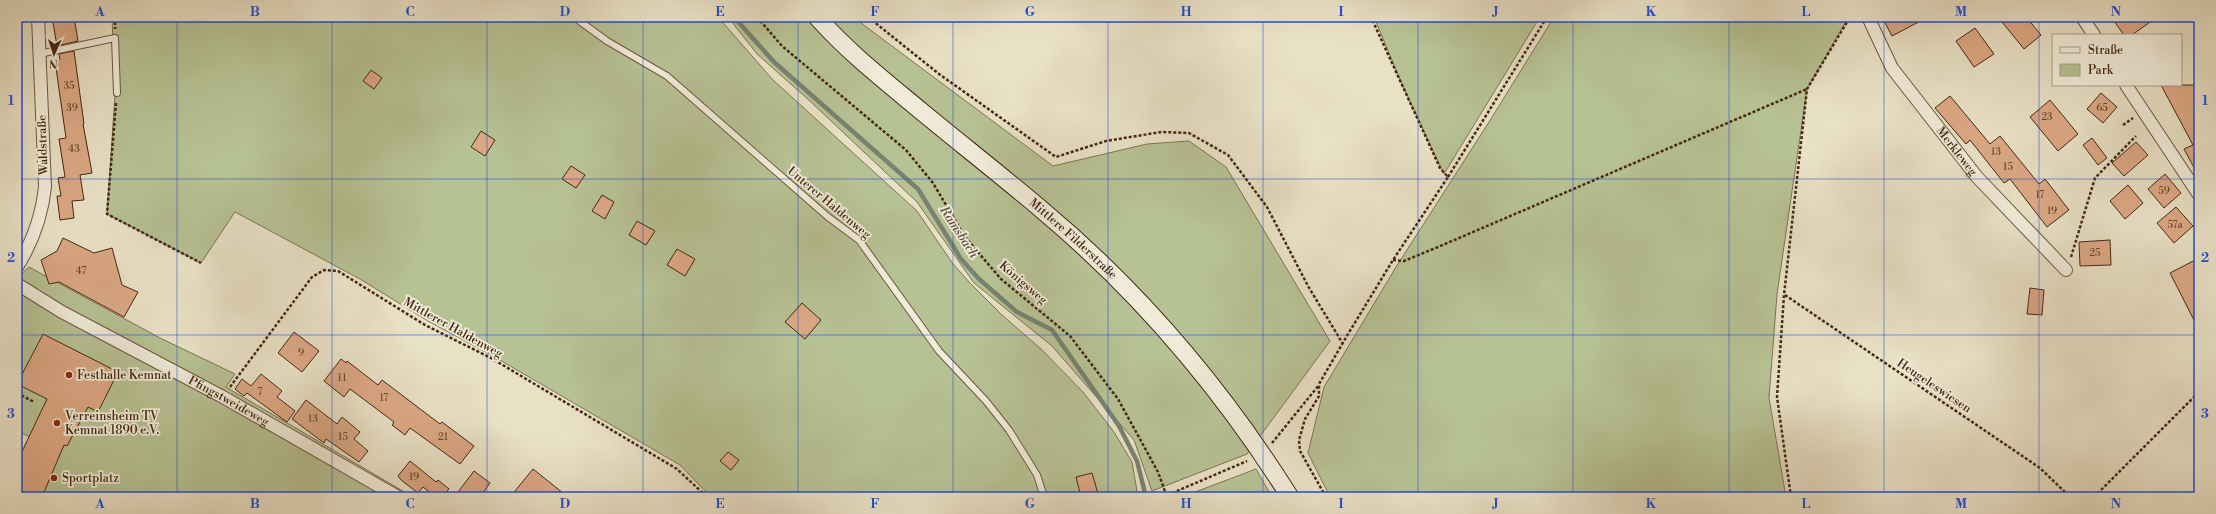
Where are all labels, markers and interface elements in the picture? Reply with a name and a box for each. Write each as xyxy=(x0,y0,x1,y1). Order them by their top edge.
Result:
text: A xyxy=(94,4,105,20)
text: B xyxy=(250,4,260,20)
text: C xyxy=(405,4,415,20)
text: D xyxy=(560,4,570,20)
text: E xyxy=(715,4,725,20)
text: F xyxy=(870,4,880,20)
text: G xyxy=(1025,4,1036,20)
text: H xyxy=(1181,4,1192,20)
text: I xyxy=(1338,4,1344,20)
text: J xyxy=(1491,4,1499,20)
text: K xyxy=(1646,4,1657,20)
text: L xyxy=(1802,4,1811,20)
text: M xyxy=(1955,4,1967,20)
text: N xyxy=(2111,4,2122,20)
north arrow xyxy=(34,34,74,74)
legend xyxy=(2052,34,2182,86)
text: Straße xyxy=(2088,43,2123,58)
text: N xyxy=(49,56,58,70)
text: Park xyxy=(2088,63,2114,78)
house number: 35 xyxy=(63,80,75,92)
text: 1 xyxy=(8,93,15,109)
text: 1 xyxy=(2202,93,2209,109)
house number: 39 xyxy=(66,102,78,114)
house number: 65 xyxy=(2096,102,2108,114)
house number: 23 xyxy=(2041,111,2053,123)
street label: Waldstraße xyxy=(34,115,52,176)
street label: Merkleweg xyxy=(1933,124,1981,179)
house number: 43 xyxy=(68,143,80,155)
house number: 13 xyxy=(1991,146,2001,158)
house number: 15 xyxy=(2003,161,2013,173)
street label: Unterer Haldenweg xyxy=(784,164,874,243)
house number: 59 xyxy=(2158,185,2170,197)
house number: 17 xyxy=(2036,189,2044,201)
street label: Mittlere Filderstraße xyxy=(1026,195,1120,282)
water label: Ramsbach xyxy=(936,202,982,262)
house number: 19 xyxy=(2047,205,2057,217)
house number: 57a xyxy=(2167,219,2184,231)
house number: 25 xyxy=(2089,247,2101,259)
text: 2 xyxy=(7,250,15,266)
text: 2 xyxy=(2201,250,2209,266)
street label: Königsweg xyxy=(996,258,1051,308)
house number: 47 xyxy=(76,265,86,277)
street label: Mittlerer Haldenweg xyxy=(401,294,506,362)
house number: 9 xyxy=(298,347,304,359)
street label: Heugeleswiesen xyxy=(1894,356,1974,416)
place label: Festhalle Kemnat xyxy=(77,368,172,383)
marker: Festhalle Kemnat xyxy=(64,370,74,380)
house number: 11 xyxy=(338,372,347,384)
street label: Pfingstweideweg xyxy=(186,373,273,430)
house number: 7 xyxy=(257,386,263,398)
house number: 17 xyxy=(380,392,388,404)
text: 3 xyxy=(7,406,15,422)
text: 3 xyxy=(2201,406,2209,422)
place label: Verreinsheim TV Kemnat 1890 e.V. xyxy=(64,409,159,438)
house number: 13 xyxy=(308,413,318,425)
marker: Verreinsheim TV Kemnat 1890 e.V. xyxy=(52,418,62,428)
house number: 15 xyxy=(338,431,348,443)
house number: 21 xyxy=(438,431,449,443)
place label: Sportplatz xyxy=(62,471,119,486)
house number: 19 xyxy=(409,471,419,483)
marker: Sportplatz xyxy=(49,473,59,483)
text: A xyxy=(94,496,105,512)
text: B xyxy=(250,496,260,512)
text: C xyxy=(405,496,415,512)
text: D xyxy=(560,496,570,512)
text: E xyxy=(715,496,725,512)
text: F xyxy=(870,496,880,512)
text: G xyxy=(1025,496,1036,512)
text: H xyxy=(1181,496,1192,512)
text: I xyxy=(1338,496,1344,512)
text: J xyxy=(1491,496,1499,512)
text: K xyxy=(1646,496,1657,512)
text: L xyxy=(1802,496,1811,512)
text: M xyxy=(1955,496,1967,512)
text: N xyxy=(2111,496,2122,512)

